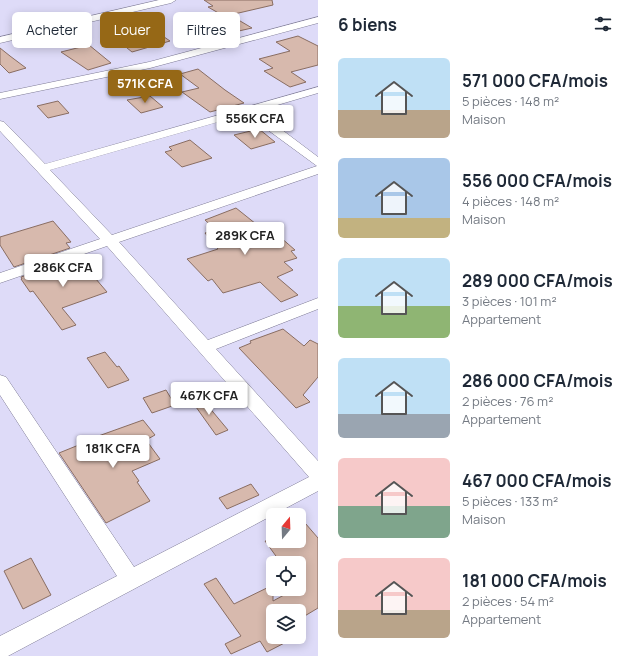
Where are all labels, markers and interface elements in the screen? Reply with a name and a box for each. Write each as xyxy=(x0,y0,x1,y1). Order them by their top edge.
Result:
chip: Acheter xyxy=(12,12,92,48)
chip: Louer xyxy=(100,12,165,48)
chip: Filtres xyxy=(173,12,240,48)
text: 6 biens xyxy=(338,13,397,36)
icon: filters xyxy=(592,13,614,35)
text: 571 000 CFA/mois xyxy=(462,69,608,92)
pin: 571K CFA xyxy=(104,70,186,104)
text: 571K CFA xyxy=(117,74,173,92)
icon: home xyxy=(370,74,418,122)
text: 5 pièces · 148 m² xyxy=(462,92,559,110)
pin: 556K CFA xyxy=(214,105,296,139)
text: 556K CFA xyxy=(225,109,285,127)
text: Maison xyxy=(462,110,505,128)
text: 556 000 CFA/mois xyxy=(462,169,612,192)
icon: home xyxy=(370,174,418,222)
text: 4 pièces · 148 m² xyxy=(462,192,559,210)
text: Maison xyxy=(462,210,505,228)
pin: 289K CFA xyxy=(204,222,286,256)
text: 289K CFA xyxy=(215,226,275,244)
pin: 286K CFA xyxy=(22,254,104,288)
text: 286K CFA xyxy=(33,258,93,276)
text: 289 000 CFA/mois xyxy=(462,269,613,292)
icon: home xyxy=(370,274,418,322)
text: 3 pièces · 101 m² xyxy=(462,292,557,310)
text: Appartement xyxy=(462,310,541,328)
text: 286 000 CFA/mois xyxy=(462,369,613,392)
icon: home xyxy=(370,374,418,422)
pin: 467K CFA xyxy=(168,382,250,416)
text: 467K CFA xyxy=(180,386,238,404)
text: 2 pièces · 76 m² xyxy=(462,392,553,410)
text: Appartement xyxy=(462,410,541,428)
pin: 181K CFA xyxy=(72,435,154,469)
text: 181K CFA xyxy=(85,439,141,457)
text: 467 000 CFA/mois xyxy=(462,469,612,492)
icon: home xyxy=(370,474,418,522)
text: 5 pièces · 133 m² xyxy=(462,492,558,510)
north arrow xyxy=(266,508,306,548)
map controls xyxy=(266,508,306,644)
text: Maison xyxy=(462,510,505,528)
button: locate xyxy=(266,556,306,596)
text: 181 000 CFA/mois xyxy=(462,569,607,592)
icon: home xyxy=(370,574,418,622)
text: 2 pièces · 54 m² xyxy=(462,592,554,610)
button: layers xyxy=(266,604,306,644)
text: Appartement xyxy=(462,610,541,628)

